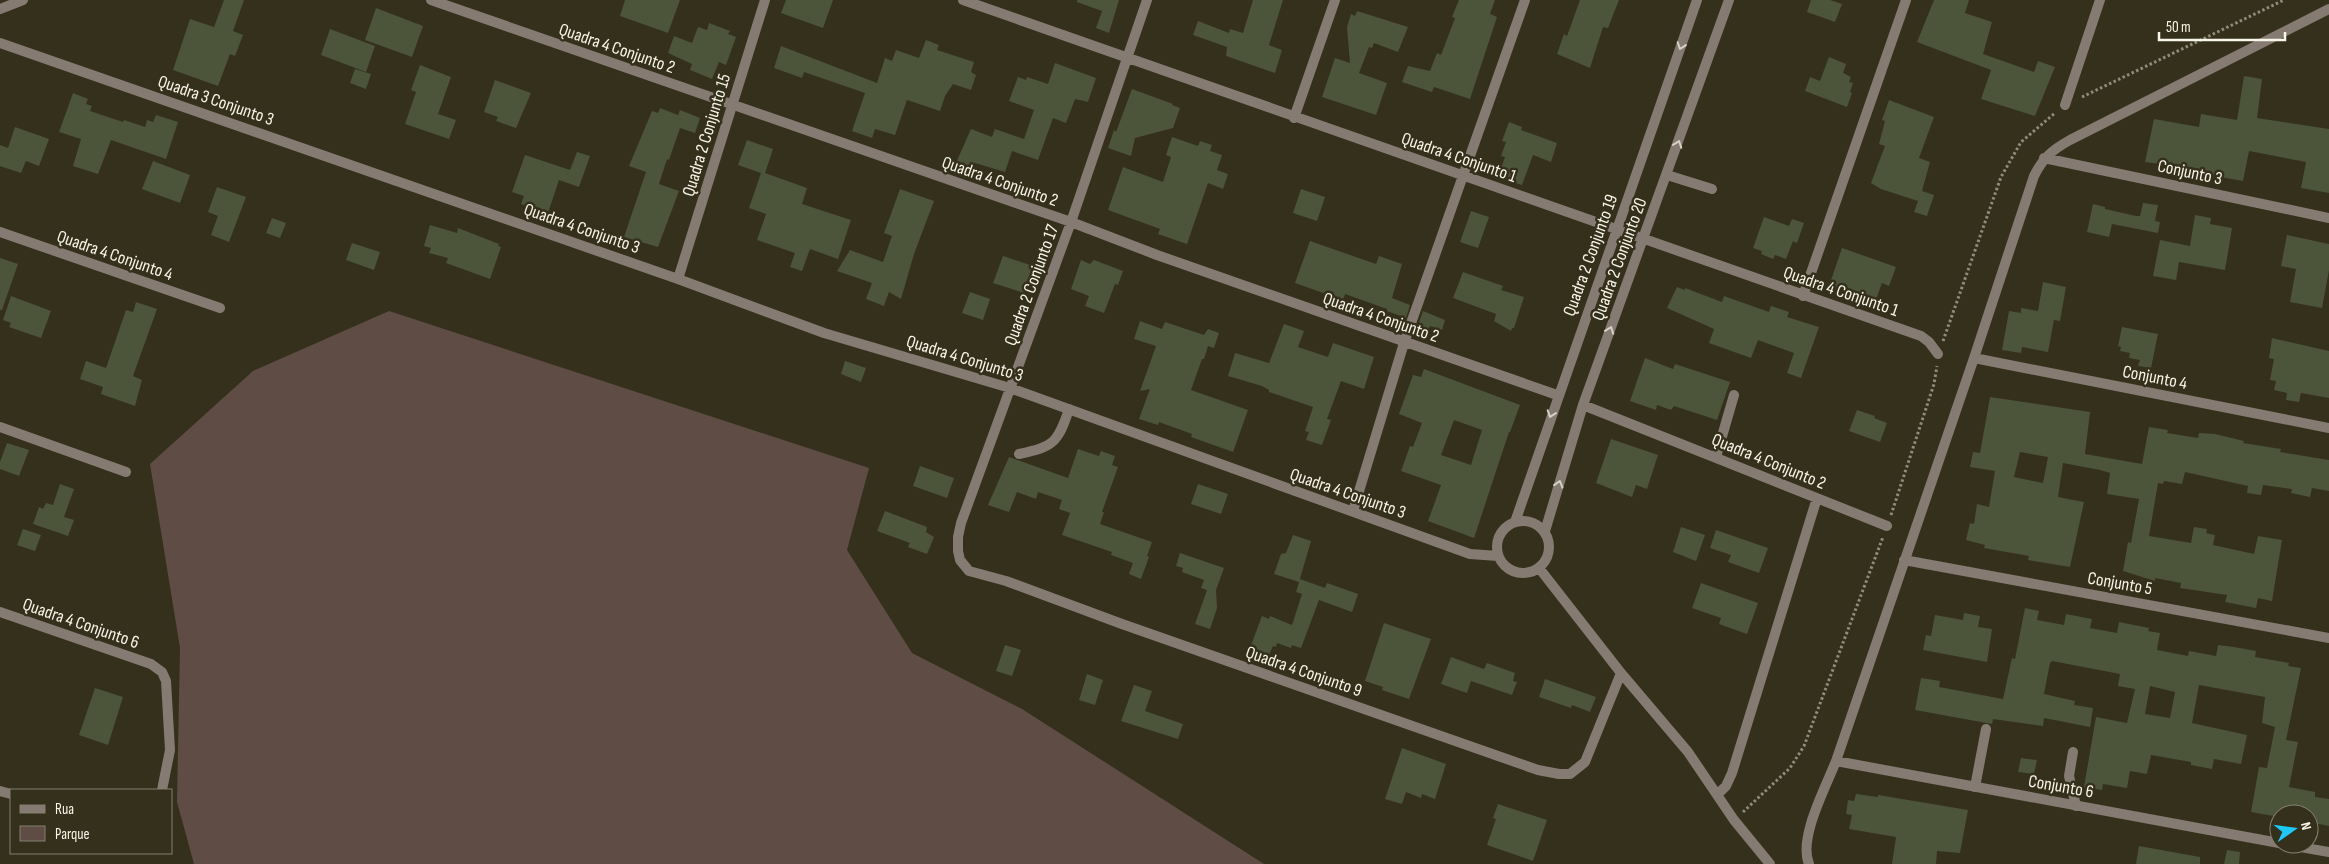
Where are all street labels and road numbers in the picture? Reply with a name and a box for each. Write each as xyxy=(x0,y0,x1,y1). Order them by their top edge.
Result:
street label: Quadra 4 Conjunto 2 xyxy=(556,19,678,78)
street label: Quadra 3 Conjunto 3 xyxy=(155,71,277,130)
street label: Quadra 2 Conjunto 15 xyxy=(678,71,735,199)
street label: Quadra 4 Conjunto 1 xyxy=(1399,128,1520,187)
street label: Quadra 4 Conjunto 2 xyxy=(939,152,1061,211)
street label: Conjunto 3 xyxy=(2156,155,2224,190)
street label: Quadra 2 Conjunto 19 xyxy=(1559,191,1622,319)
street label: Quadra 2 Conjunto 20 xyxy=(1588,195,1651,323)
street label: Quadra 4 Conjunto 3 xyxy=(521,199,643,258)
street label: Quadra 2 Conjunto 17 xyxy=(1000,221,1063,349)
street label: Quadra 4 Conjunto 4 xyxy=(54,226,176,285)
street label: Quadra 4 Conjunto 1 xyxy=(1781,262,1902,321)
street label: Quadra 4 Conjunto 2 xyxy=(1320,288,1442,347)
street label: Quadra 4 Conjunto 3 xyxy=(904,331,1026,386)
street label: Conjunto 4 xyxy=(2121,361,2190,394)
street label: Quadra 4 Conjunto 2 xyxy=(1709,429,1829,494)
street label: Quadra 4 Conjunto 3 xyxy=(1287,464,1409,523)
street label: Conjunto 5 xyxy=(2086,567,2154,599)
street label: Quadra 4 Conjunto 6 xyxy=(20,594,142,653)
street label: Quadra 4 Conjunto 9 xyxy=(1243,642,1365,701)
street label: Conjunto 6 xyxy=(2027,770,2095,803)

